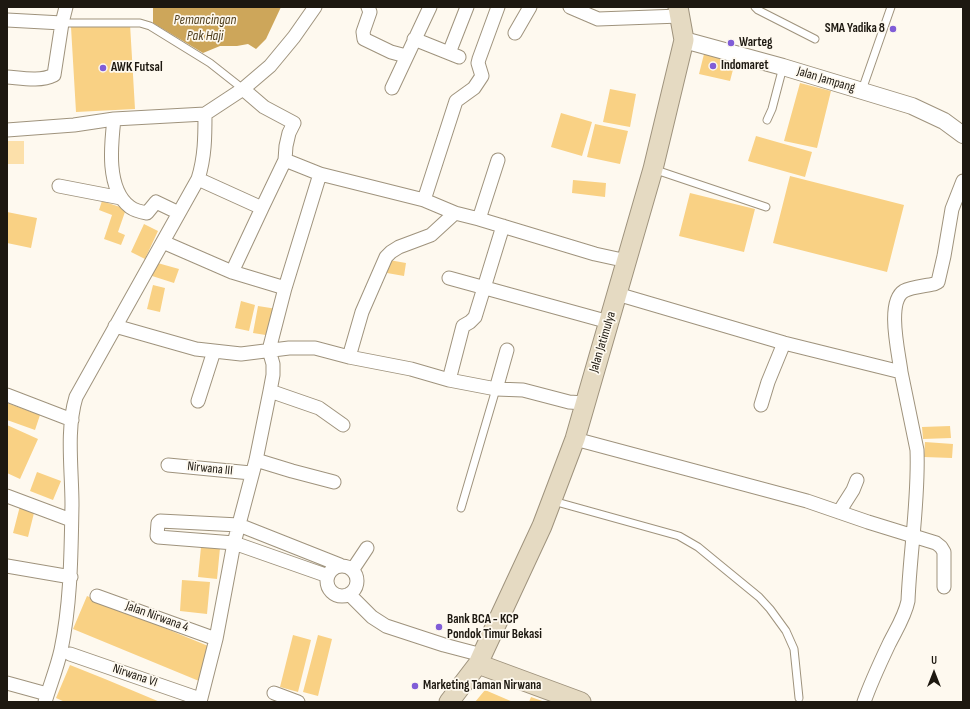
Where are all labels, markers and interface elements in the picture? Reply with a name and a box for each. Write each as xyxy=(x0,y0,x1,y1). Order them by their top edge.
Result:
water label: Pemancingan Pak Haji xyxy=(174,12,236,44)
place label: SMA Yadika 8 xyxy=(825,21,885,37)
marker: SMA Yadika 8 xyxy=(888,24,898,34)
place label: Warteg xyxy=(739,35,772,51)
marker: Warteg xyxy=(726,38,736,48)
place label: Indomaret xyxy=(721,58,769,74)
place label: AWK Futsal xyxy=(111,60,163,76)
marker: Indomaret xyxy=(708,61,718,71)
marker: AWK Futsal xyxy=(98,63,108,73)
street label: Jalan Jampang xyxy=(795,64,857,96)
street label: Jalan Jatimulya xyxy=(586,310,620,374)
street label: Nirwana III xyxy=(187,459,233,479)
street label: Jalan Nirwana 4 xyxy=(123,598,191,636)
place label: Bank BCA - KCP Pondok Timur Bekasi xyxy=(447,612,542,643)
marker: Bank BCA - KCP Pondok Timur Bekasi xyxy=(434,622,444,632)
north arrow xyxy=(914,653,954,693)
text: U xyxy=(931,654,937,667)
street label: Nirwana VI xyxy=(111,661,159,691)
place label: Marketing Taman Nirwana xyxy=(423,678,541,694)
marker: Marketing Taman Nirwana xyxy=(410,681,420,691)

